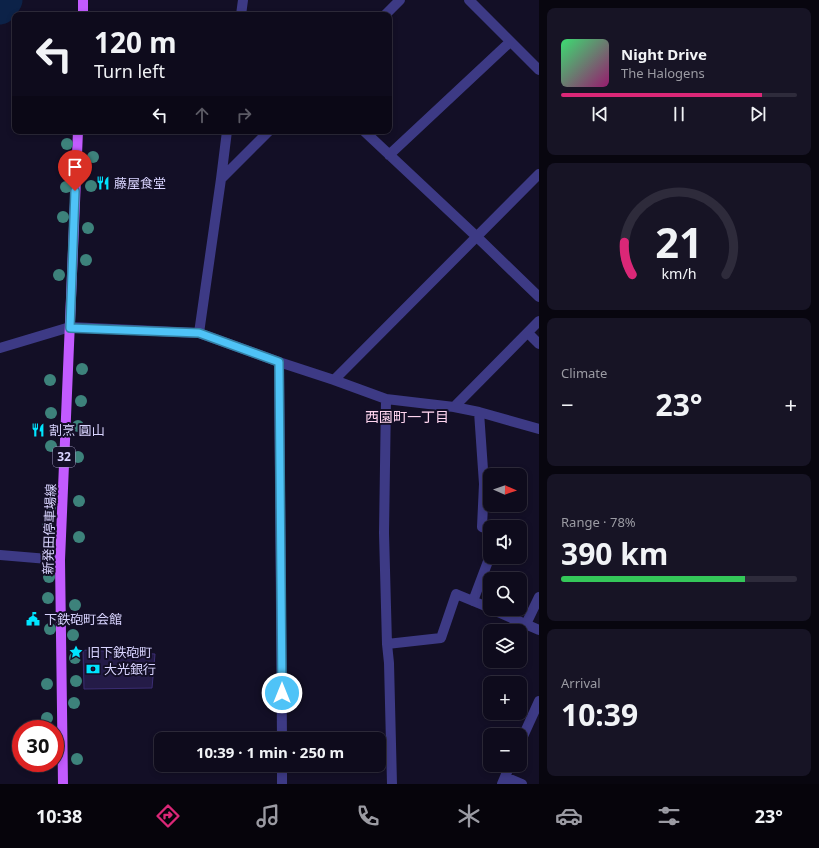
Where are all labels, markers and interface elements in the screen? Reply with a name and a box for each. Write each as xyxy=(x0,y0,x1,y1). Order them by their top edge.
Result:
text: 120 m xyxy=(94,23,177,61)
icon: left xyxy=(28,28,80,80)
text: Night Drive xyxy=(621,44,707,64)
text: Turn left xyxy=(94,59,165,83)
text: The Halogens xyxy=(621,64,705,82)
icon: previous xyxy=(589,103,611,125)
icon: pause xyxy=(668,103,690,125)
icon: next xyxy=(747,103,769,125)
icon: left xyxy=(149,104,171,126)
icon: ahead xyxy=(191,104,213,126)
icon: right xyxy=(233,104,255,126)
pin xyxy=(58,150,92,191)
icon: arrive xyxy=(64,156,86,178)
place label: 藤屋食堂 xyxy=(114,174,166,192)
restaurant icon: 藤屋食堂 xyxy=(95,175,111,191)
text: 21 xyxy=(655,214,703,270)
text: km/h xyxy=(661,263,697,282)
text: Climate xyxy=(561,364,607,382)
text: 23° xyxy=(655,384,703,425)
text: − xyxy=(561,389,574,419)
text: + xyxy=(784,389,797,419)
district label: 西園町一丁目 xyxy=(365,407,449,426)
place label: 割烹 圓山 xyxy=(49,421,104,439)
restaurant icon: 割烹 圓山 xyxy=(30,422,46,438)
road number: 32 xyxy=(53,447,75,467)
north arrow xyxy=(483,468,527,512)
map controls xyxy=(483,468,527,772)
street label: 新発田停車場線 xyxy=(38,483,60,575)
text: Range · 78% xyxy=(561,513,636,531)
button: sound xyxy=(483,520,527,564)
text: 390 km xyxy=(561,533,668,574)
button: search xyxy=(483,572,527,616)
place label: 下鉄砲町会館 xyxy=(44,610,122,628)
public building icon: 下鉄砲町会館 xyxy=(25,611,41,627)
button: layers xyxy=(483,624,527,668)
place label: 旧下鉄砲町 xyxy=(87,643,152,661)
place icon: 旧下鉄砲町 xyxy=(68,644,84,660)
place label: 大光銀行 xyxy=(104,660,156,678)
bank icon: 大光銀行 xyxy=(85,661,101,677)
position arrow xyxy=(261,672,303,714)
text: Arrival xyxy=(561,674,601,692)
button: + xyxy=(483,676,527,720)
text: 10:39 xyxy=(561,694,638,735)
speed limit sign: 30 xyxy=(12,720,64,772)
button: − xyxy=(483,728,527,772)
text: 10:39 · 1 min · 250 m xyxy=(196,742,344,762)
icon: directions xyxy=(154,802,182,830)
icon: music xyxy=(254,802,282,830)
icon: phone xyxy=(354,802,382,830)
icon: climate xyxy=(455,802,483,830)
icon: car xyxy=(555,802,583,830)
icon: filters xyxy=(655,802,683,830)
text: 10:38 xyxy=(36,804,82,828)
text: 23° xyxy=(755,804,783,828)

